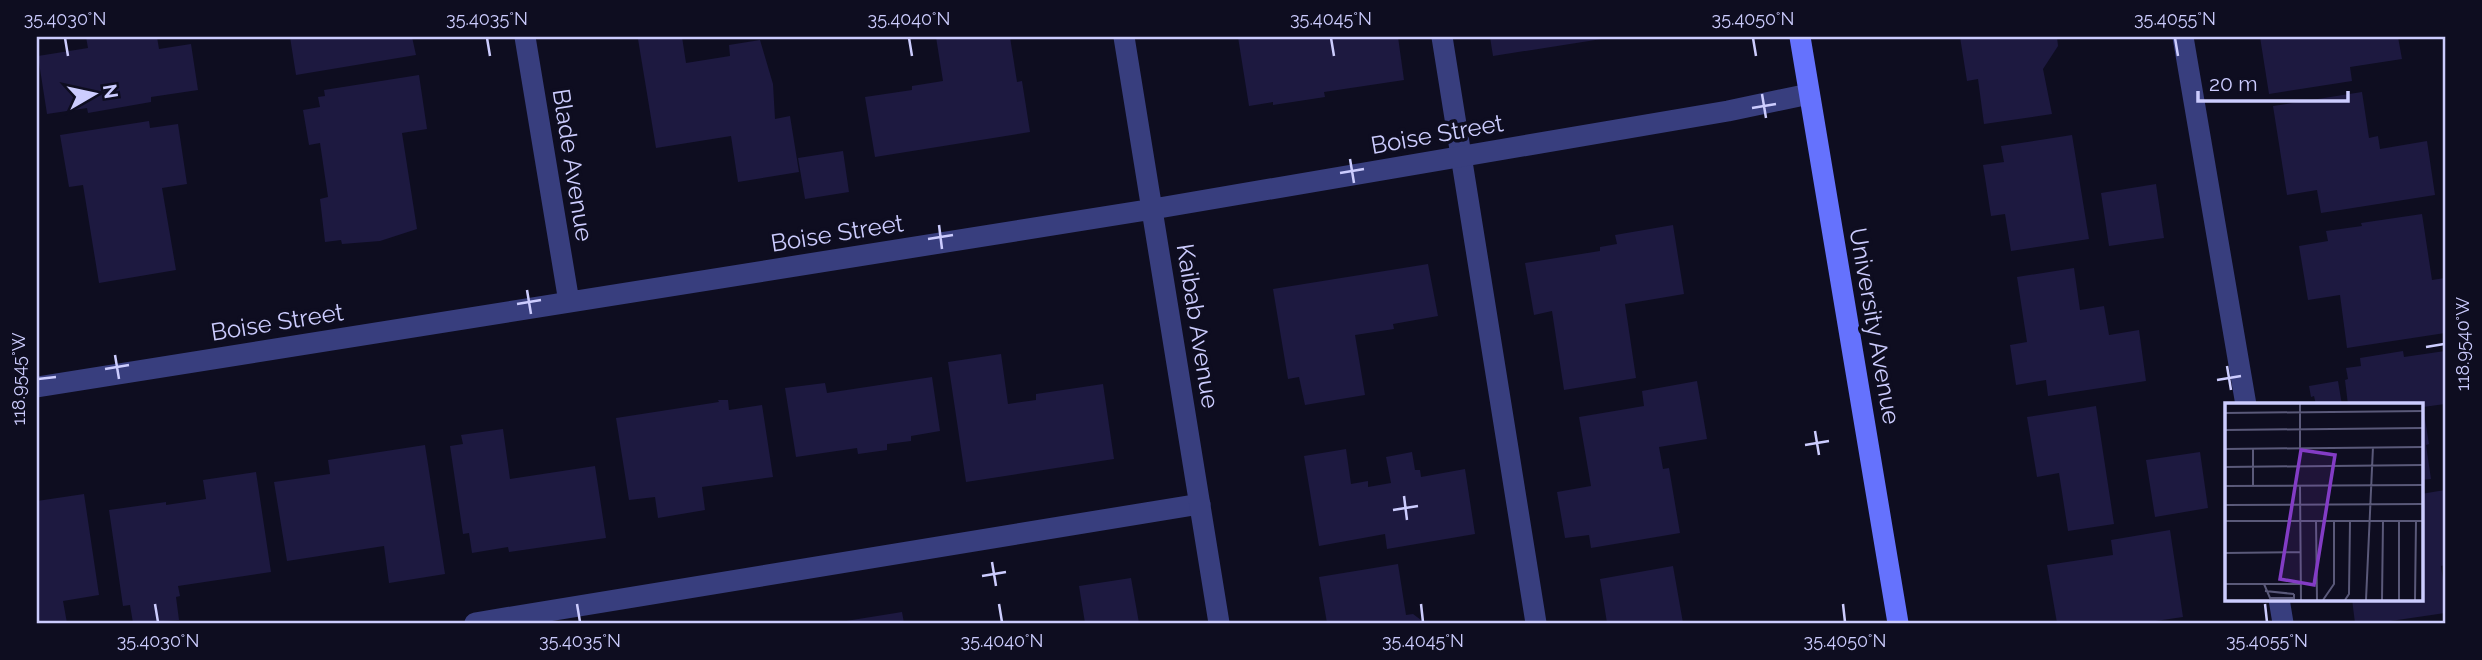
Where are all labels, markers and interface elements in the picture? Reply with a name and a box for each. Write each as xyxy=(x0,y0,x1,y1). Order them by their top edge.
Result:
text: 35.4030°N xyxy=(24,8,106,29)
text: 35.4035°N xyxy=(446,8,528,29)
text: 35.4040°N xyxy=(868,8,950,29)
text: 35.4045°N xyxy=(1290,8,1372,29)
text: 35.4050°N xyxy=(1712,8,1794,29)
text: 35.4055°N xyxy=(2134,8,2216,29)
north arrow xyxy=(60,60,130,130)
scale bar xyxy=(2198,60,2349,104)
text: 20 m xyxy=(2209,71,2257,96)
text: N xyxy=(99,82,123,100)
street label: Blade Avenue xyxy=(547,87,599,243)
street label: Boise Street xyxy=(1369,108,1505,160)
street label: Boise Street xyxy=(769,208,905,258)
street label: University Avenue xyxy=(1843,226,1907,426)
street label: Kaibab Avenue xyxy=(1171,242,1225,410)
street label: Boise Street xyxy=(209,297,345,347)
text: 118.9540°W xyxy=(2452,297,2473,391)
text: 118.9545°W xyxy=(8,332,29,426)
inset map xyxy=(2225,403,2422,600)
text: 35.4030°N xyxy=(117,630,199,651)
text: 35.4035°N xyxy=(539,630,621,651)
text: 35.4040°N xyxy=(961,630,1043,651)
text: 35.4045°N xyxy=(1382,630,1464,651)
text: 35.4050°N xyxy=(1804,630,1886,651)
text: 35.4055°N xyxy=(2226,630,2308,651)

